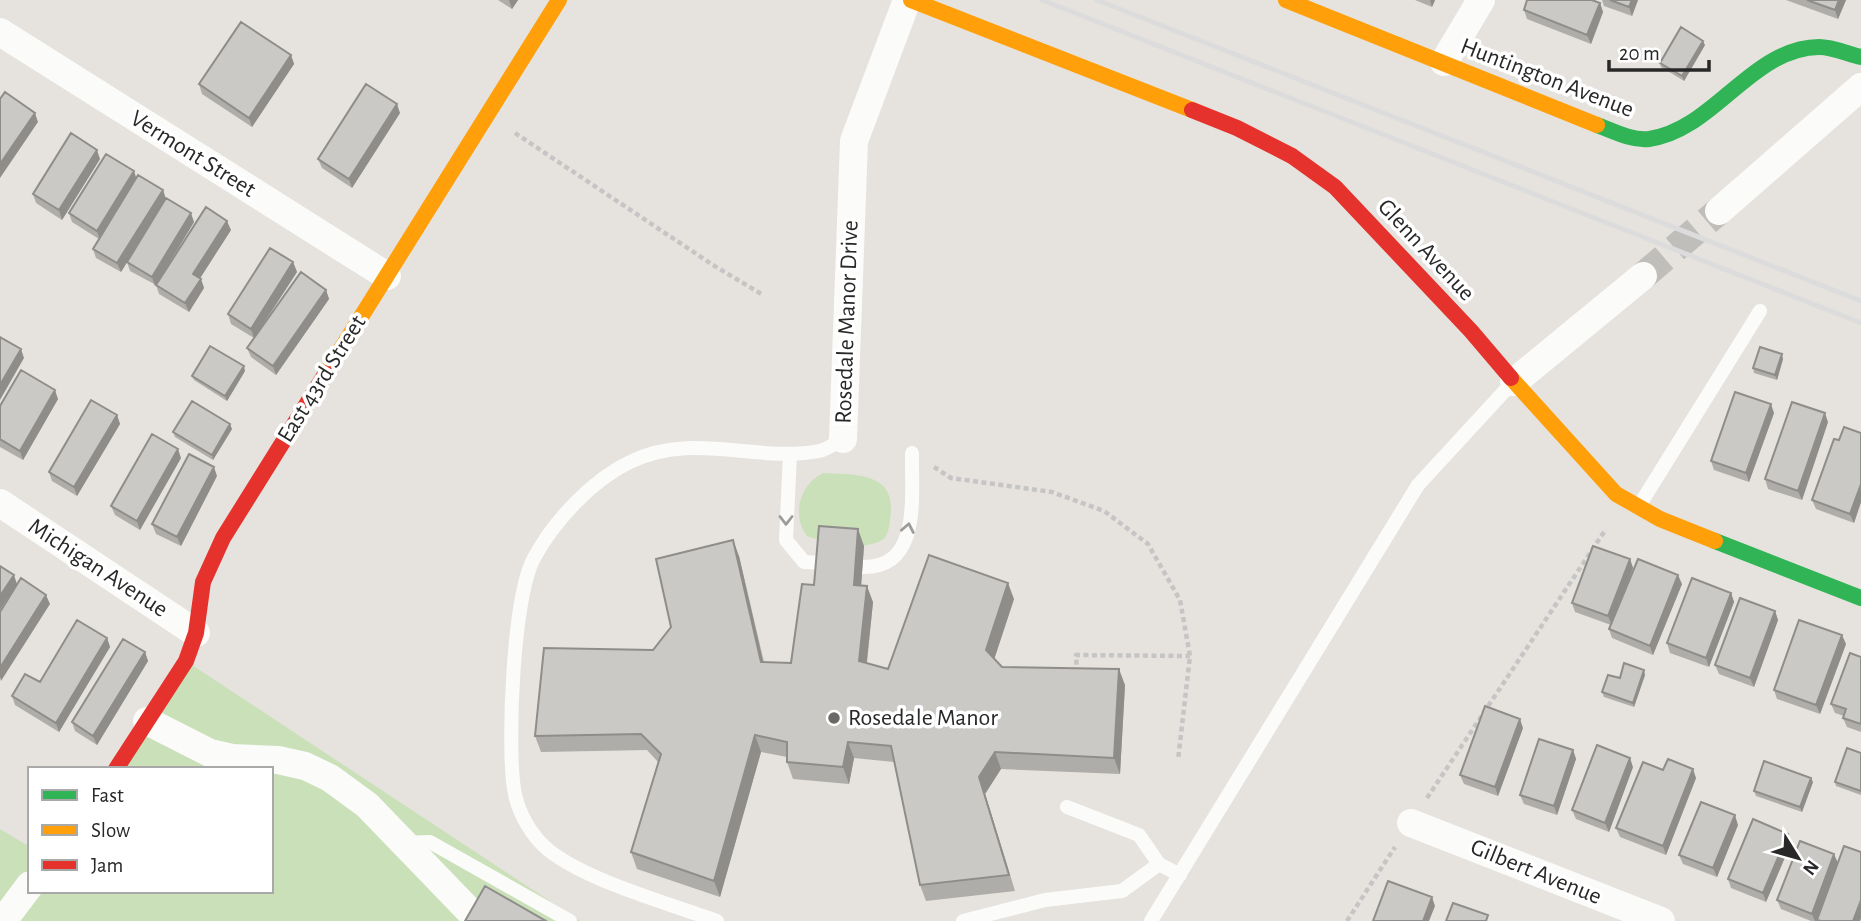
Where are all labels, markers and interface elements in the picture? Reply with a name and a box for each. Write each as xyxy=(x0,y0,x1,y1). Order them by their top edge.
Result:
scale bar xyxy=(1609,28,1709,72)
street label: Huntington Avenue xyxy=(1457,34,1637,122)
text: 20 m xyxy=(1619,43,1660,64)
street label: Vermont Street xyxy=(126,106,260,202)
street label: Glenn Avenue xyxy=(1373,194,1479,306)
street label: Rosedale Manor Drive xyxy=(831,220,863,424)
street label: East 43rd Street xyxy=(273,311,371,447)
street label: Michigan Avenue xyxy=(24,514,172,622)
one-way arrow xyxy=(778,515,793,526)
one-way arrow xyxy=(900,522,915,534)
place label: Rosedale Manor xyxy=(848,706,998,730)
marker: Rosedale Manor xyxy=(826,710,842,726)
legend xyxy=(28,767,273,893)
text: Fast xyxy=(91,785,124,806)
text: Slow xyxy=(91,820,130,841)
north arrow xyxy=(1763,823,1833,893)
street label: Gilbert Avenue xyxy=(1467,835,1605,909)
text: Jam xyxy=(91,855,123,876)
text: N xyxy=(1799,856,1822,878)

